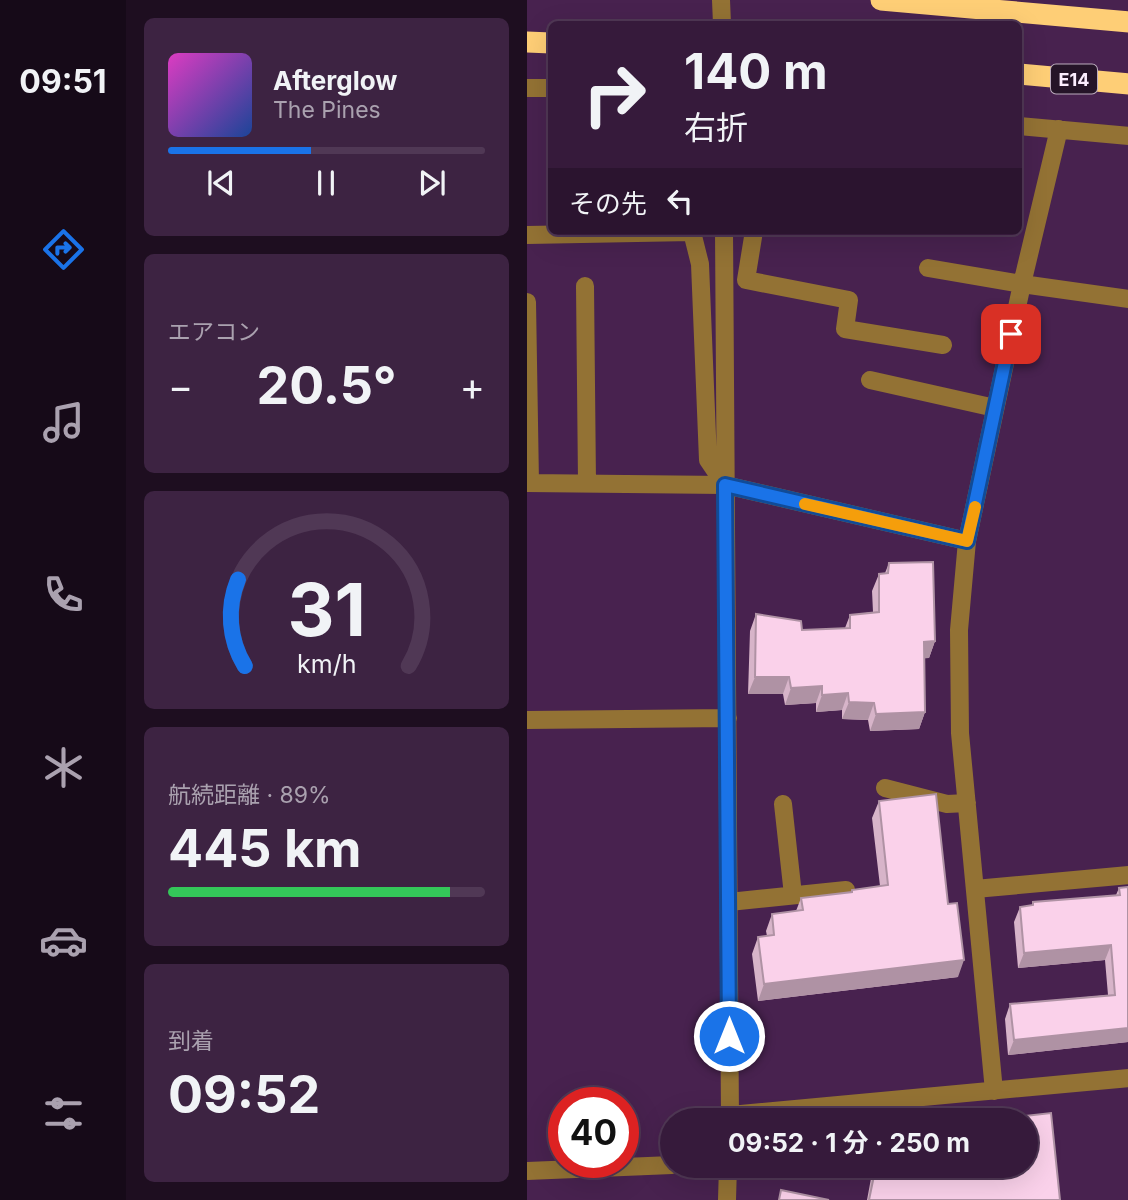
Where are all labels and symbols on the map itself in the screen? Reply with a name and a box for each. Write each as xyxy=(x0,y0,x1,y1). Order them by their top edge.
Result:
road number: E14 xyxy=(1051,64,1097,94)
pin xyxy=(981,304,1041,364)
position arrow xyxy=(692,999,766,1073)
speed limit sign: 40 xyxy=(548,1087,639,1178)

